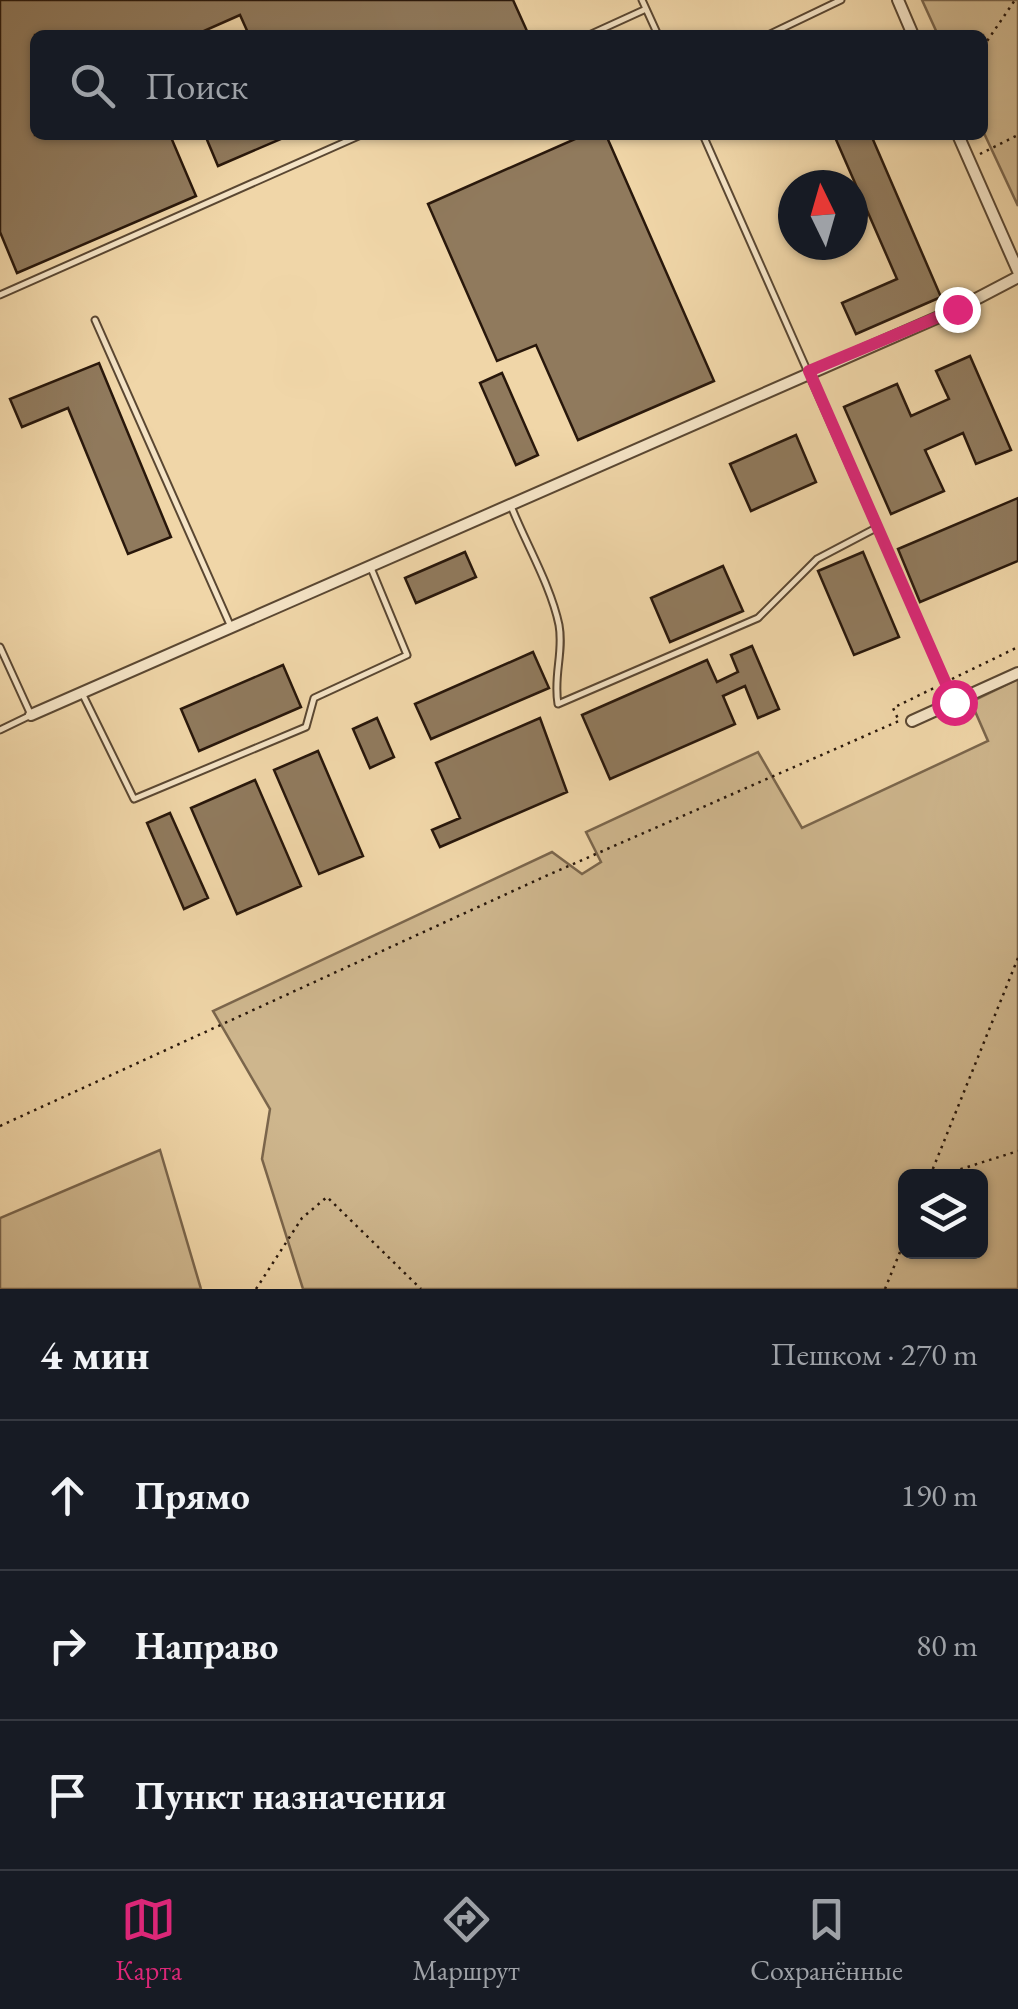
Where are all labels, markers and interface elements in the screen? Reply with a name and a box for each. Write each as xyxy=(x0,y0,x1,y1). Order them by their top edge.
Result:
search box xyxy=(30,30,988,140)
icon: search xyxy=(65,58,120,113)
text: Поиск xyxy=(145,61,248,110)
north arrow xyxy=(778,170,868,260)
route end xyxy=(935,287,981,333)
route start xyxy=(932,680,978,726)
map controls xyxy=(898,1169,988,1259)
button: layers xyxy=(898,1169,988,1259)
text: 4 мин xyxy=(40,1327,149,1382)
text: Пешком · 270 m xyxy=(770,1333,978,1375)
icon: ahead xyxy=(40,1468,95,1523)
text: Прямо xyxy=(135,1471,250,1520)
text: 190 m xyxy=(901,1474,978,1516)
icon: right xyxy=(40,1618,95,1673)
text: Направо xyxy=(135,1621,278,1670)
text: 80 m xyxy=(916,1624,978,1666)
icon: arrive xyxy=(40,1768,95,1823)
text: Пункт назначения xyxy=(135,1771,446,1820)
tab: Карта xyxy=(115,1892,182,1988)
tab: Маршрут xyxy=(412,1892,520,1988)
tab: Сохранённые xyxy=(750,1892,903,1988)

